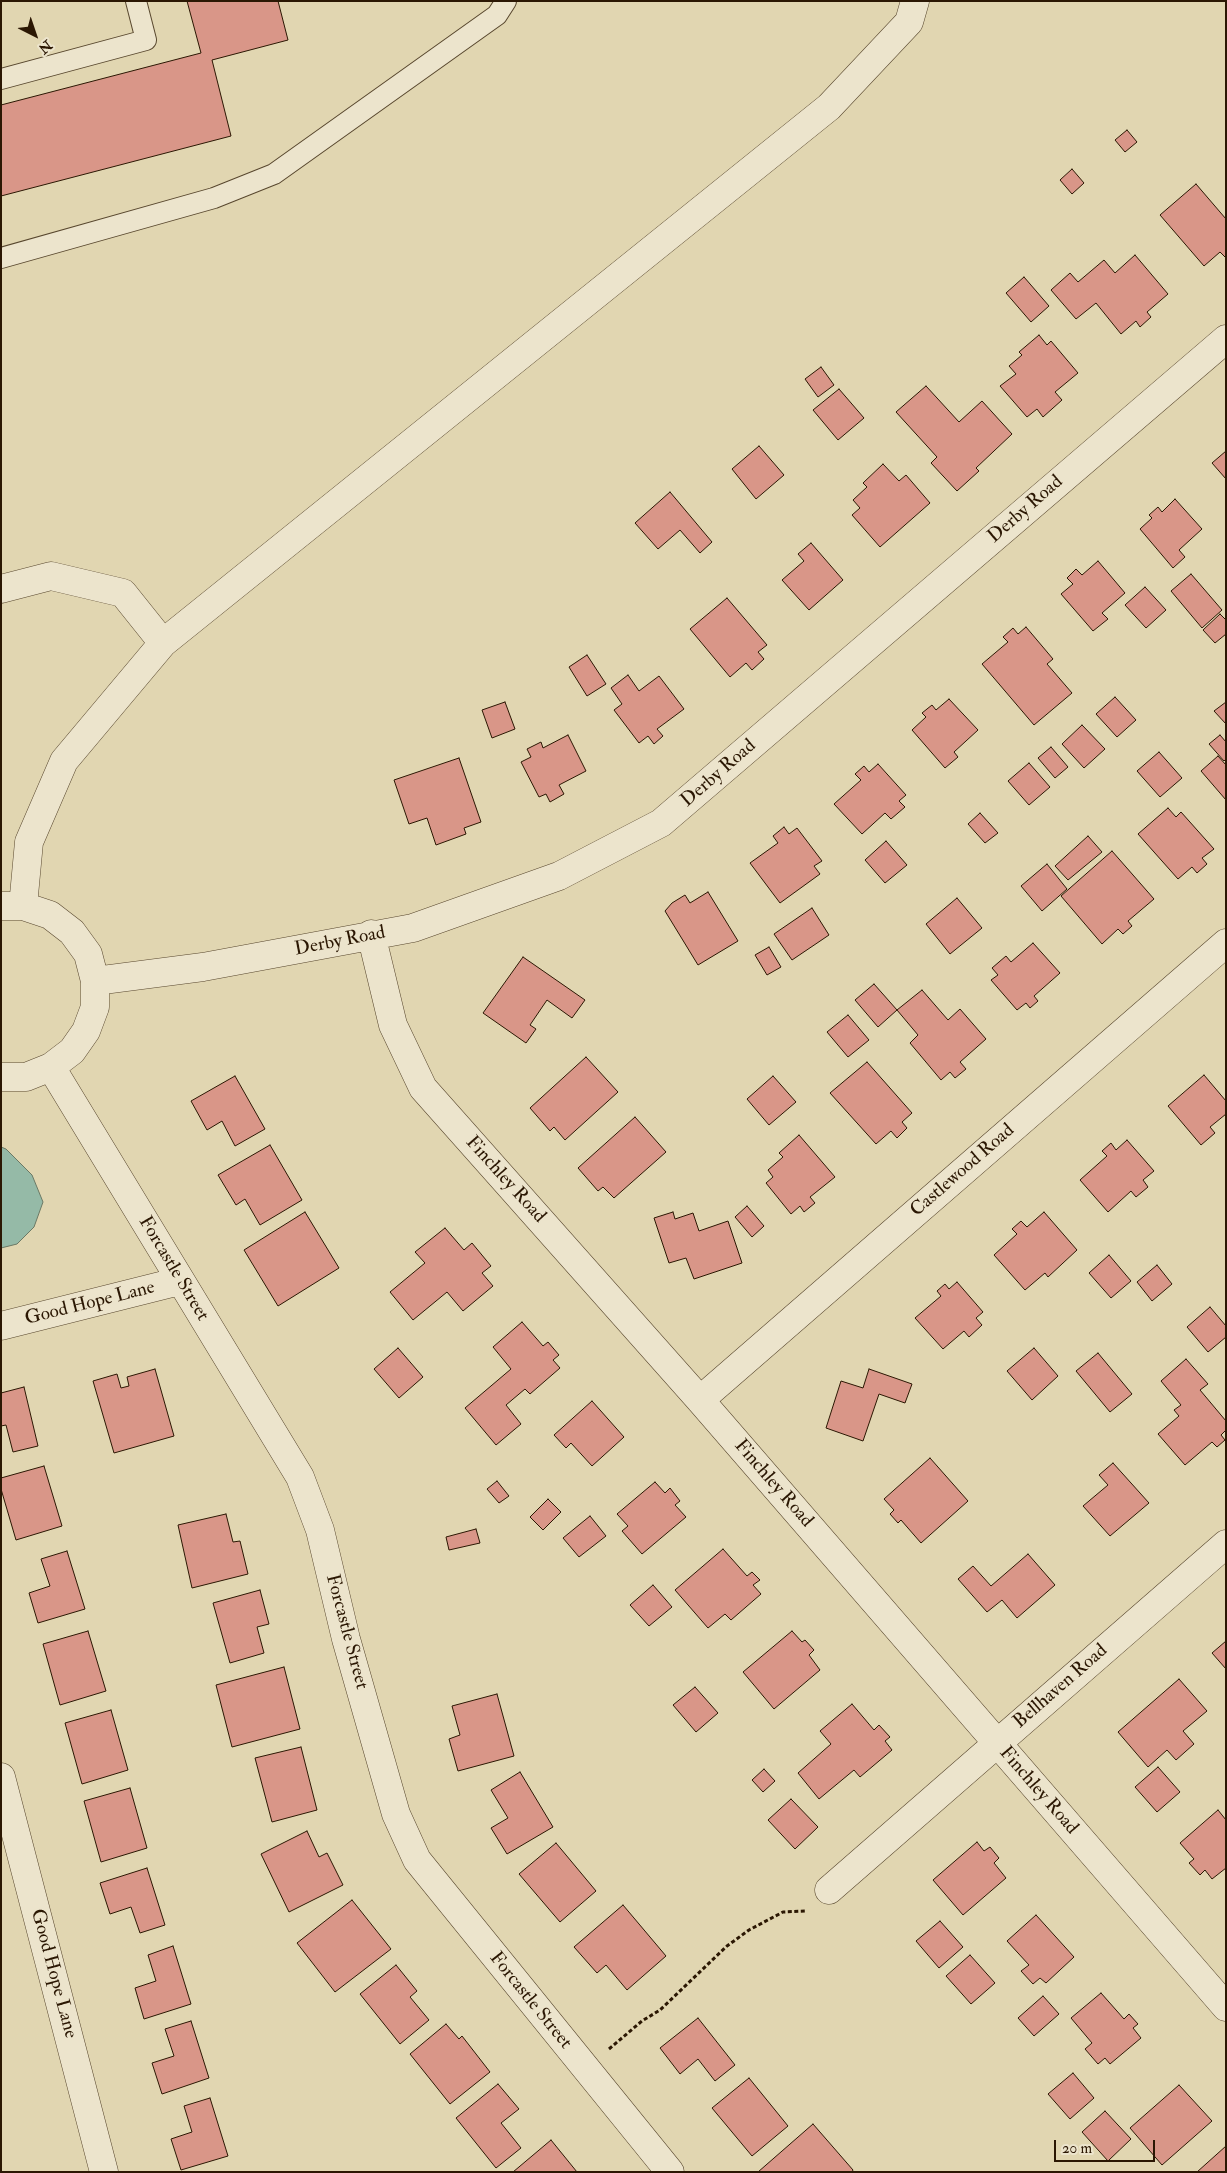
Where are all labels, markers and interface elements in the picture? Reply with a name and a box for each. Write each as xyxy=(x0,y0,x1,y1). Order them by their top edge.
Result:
north arrow xyxy=(10,10,60,60)
text: N xyxy=(35,36,55,57)
street label: Derby Road xyxy=(984,471,1068,549)
street label: Derby Road xyxy=(677,735,761,813)
street label: Derby Road xyxy=(293,922,387,962)
street label: Castlewood Road xyxy=(906,1120,1020,1222)
street label: Finchley Road xyxy=(460,1132,550,1228)
street label: Forcastle Street xyxy=(133,1212,213,1326)
street label: Good Hope Lane xyxy=(23,1277,157,1331)
street label: Finchley Road xyxy=(729,1435,817,1533)
street label: Forcastle Street xyxy=(320,1572,372,1692)
street label: Bellhaven Road xyxy=(1009,1640,1113,1734)
street label: Finchley Road xyxy=(994,1742,1082,1840)
street label: Good Hope Lane xyxy=(25,1907,81,2041)
street label: Forcastle Street xyxy=(484,1948,576,2054)
scale bar xyxy=(1057,2130,1158,2162)
text: 20 m xyxy=(1062,2139,1092,2158)

